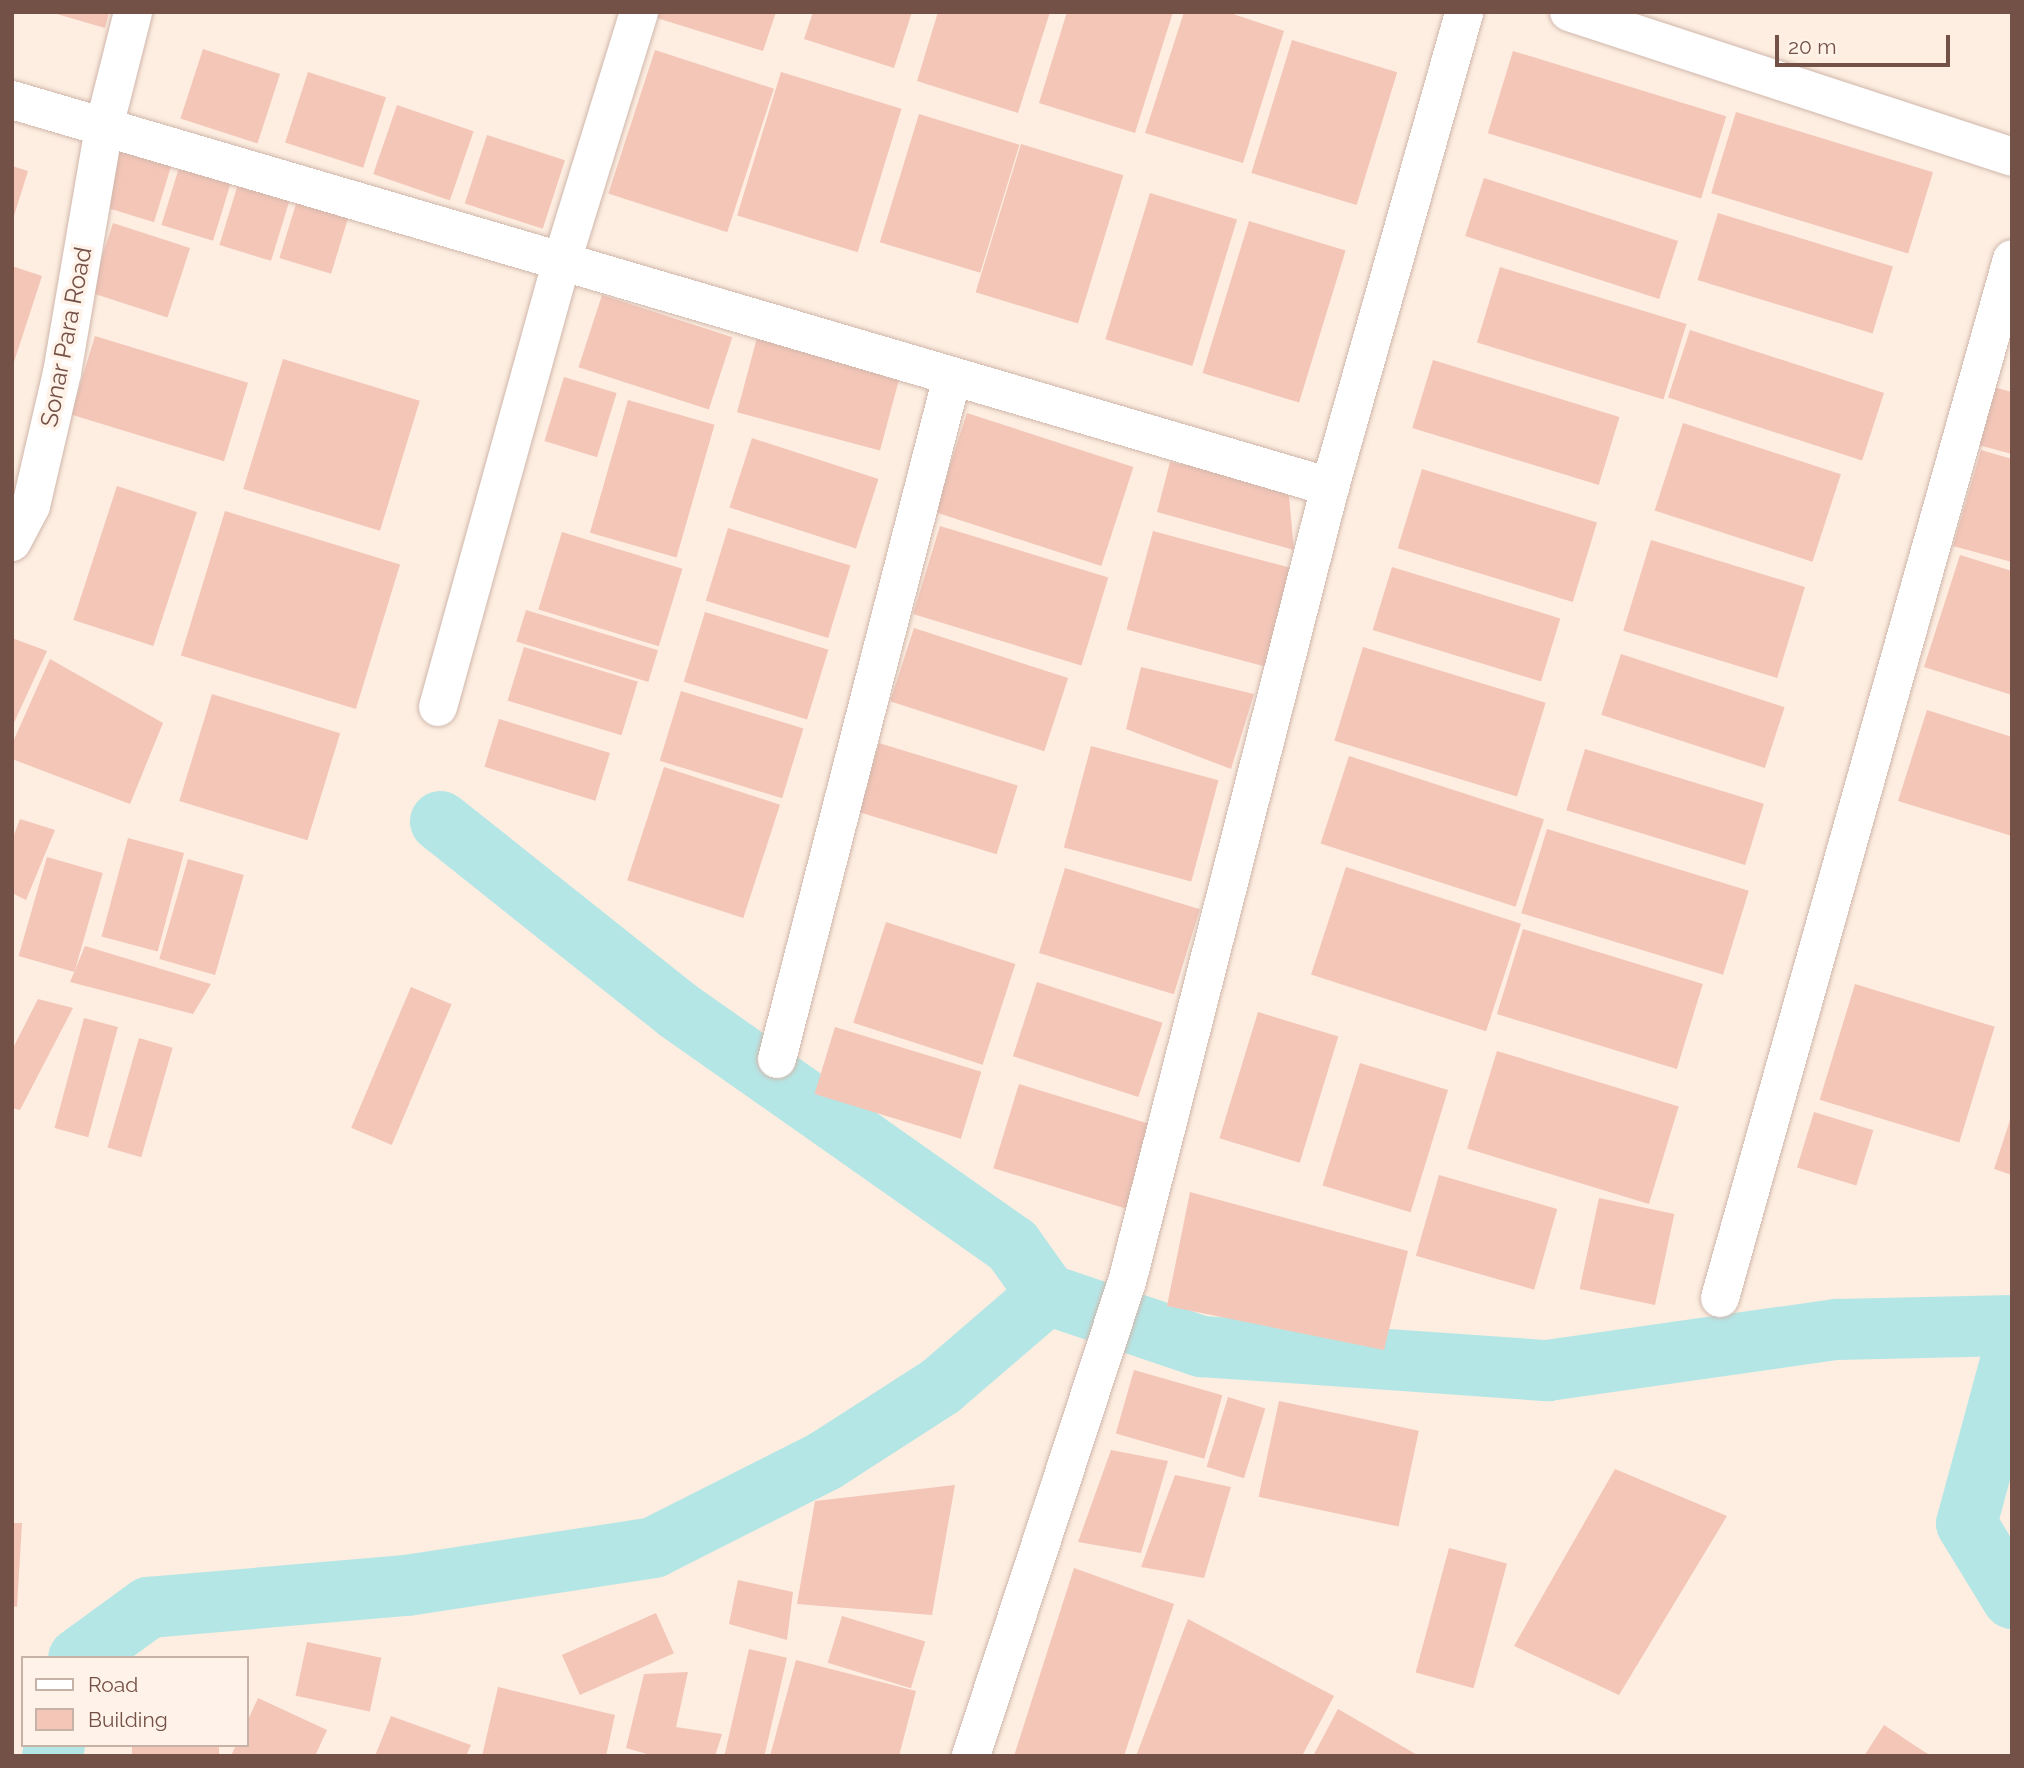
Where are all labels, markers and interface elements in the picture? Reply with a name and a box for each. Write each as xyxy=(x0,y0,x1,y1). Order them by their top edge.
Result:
scale bar xyxy=(1779,21,1954,65)
text: 20 m xyxy=(1788,34,1836,59)
street label: Sonar Para Road xyxy=(34,244,98,430)
legend xyxy=(21,1656,248,1747)
text: Road xyxy=(88,1672,138,1697)
text: Building xyxy=(88,1707,168,1732)

